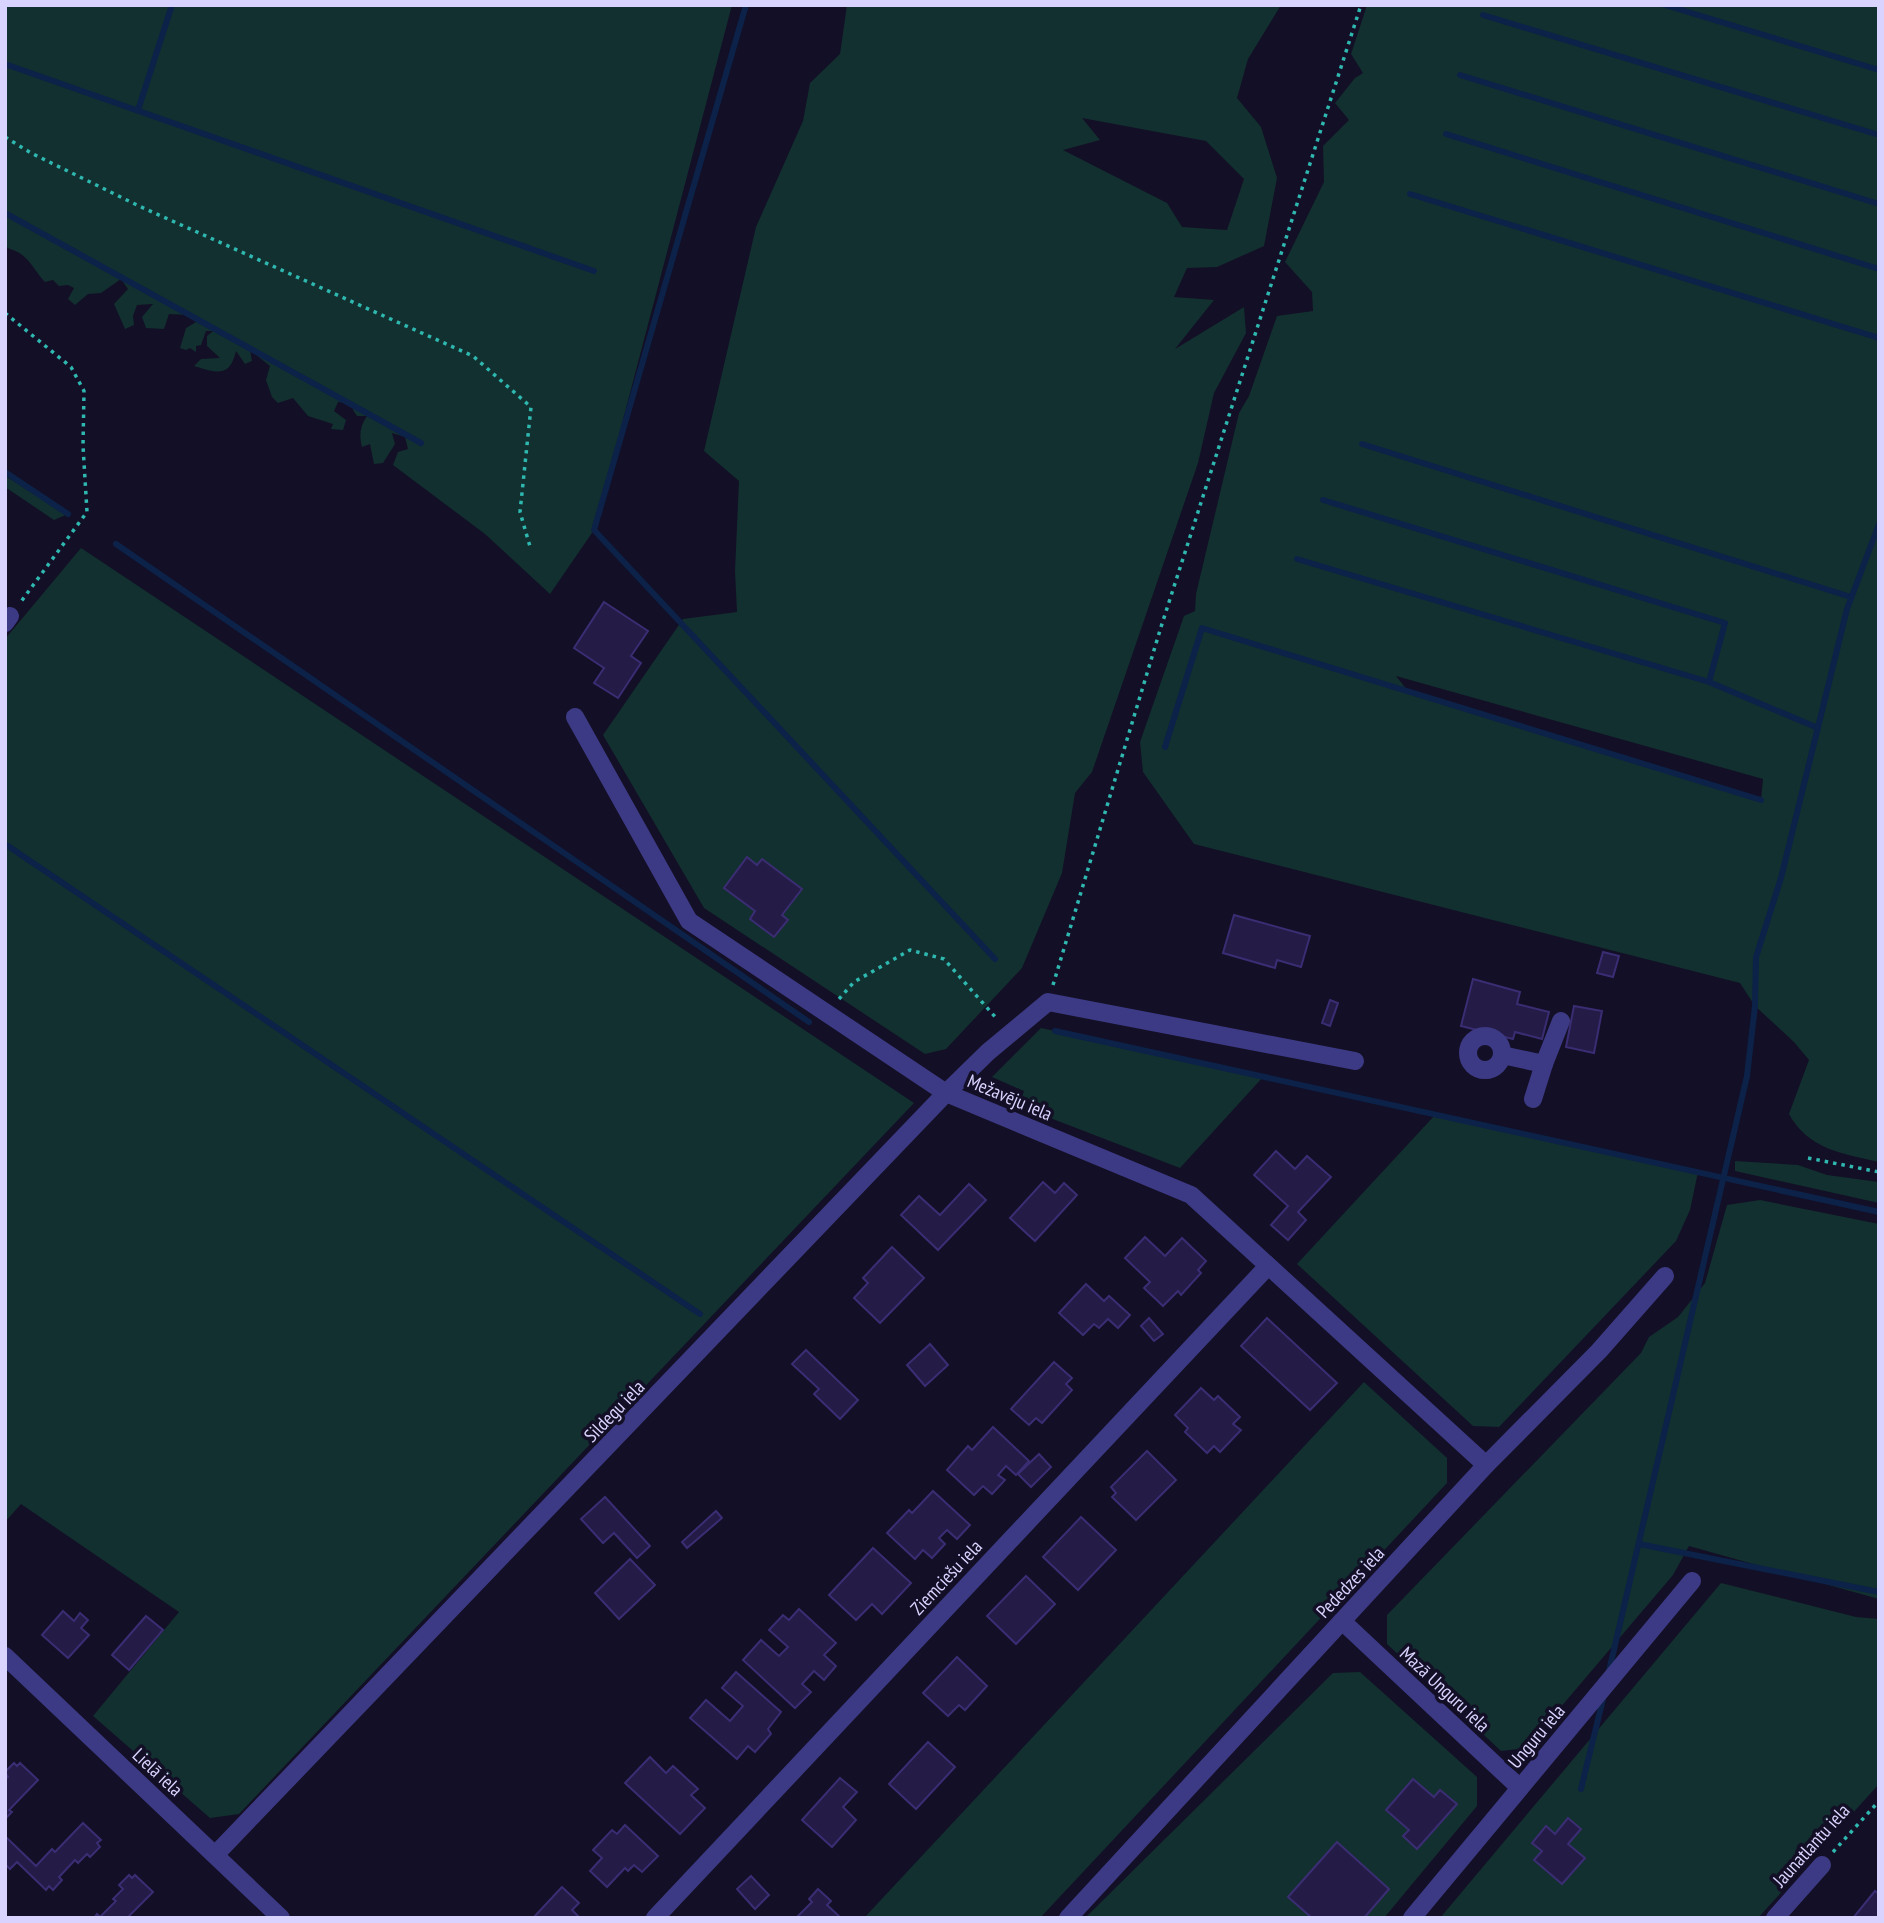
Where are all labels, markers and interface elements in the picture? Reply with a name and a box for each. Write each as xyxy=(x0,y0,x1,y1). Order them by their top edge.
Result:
street label: Mežavēju iela xyxy=(964,1068,1056,1126)
street label: Sildegu iela xyxy=(579,1375,649,1447)
street label: Ziemciešu iela xyxy=(905,1534,987,1620)
street label: Pededzes iela xyxy=(1311,1541,1389,1623)
street label: Mazā Unguru iela xyxy=(1395,1641,1495,1737)
street label: Unguru iela xyxy=(1502,1699,1570,1773)
street label: Lielā iela xyxy=(128,1743,188,1801)
street label: Jaunatlantu iela xyxy=(1767,1799,1855,1892)

